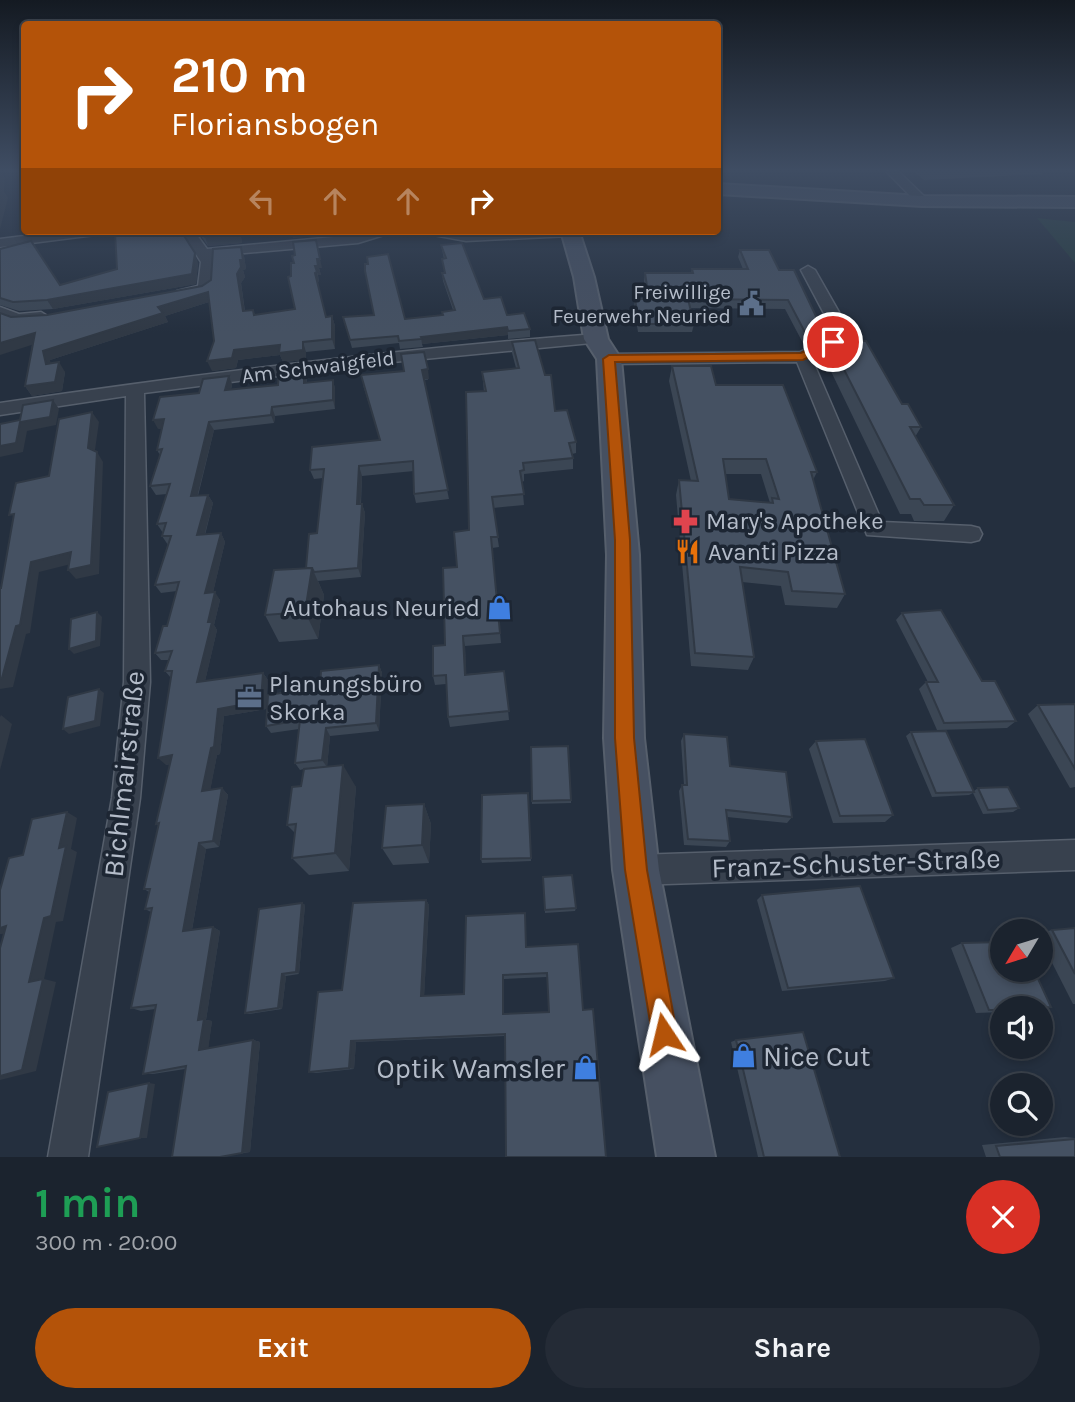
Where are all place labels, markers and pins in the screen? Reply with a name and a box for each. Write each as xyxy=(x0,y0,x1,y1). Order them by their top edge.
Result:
place label: Freiwillige Feuerwehr Neuried xyxy=(553,280,731,328)
public building icon: Freiwillige Feuerwehr Neuried xyxy=(737,290,765,318)
pin xyxy=(803,312,863,372)
pharmacy icon: Mary's Apotheke xyxy=(672,507,700,535)
place label: Mary's Apotheke xyxy=(706,507,884,535)
restaurant icon: Avanti Pizza xyxy=(674,538,702,566)
place label: Avanti Pizza xyxy=(708,538,839,566)
place label: Autohaus Neuried xyxy=(283,594,480,622)
shop icon: Autohaus Neuried xyxy=(486,594,514,622)
place label: Planungsbüro Skorka xyxy=(269,670,422,726)
office icon: Planungsbüro Skorka xyxy=(235,684,263,712)
place label: Nice Cut xyxy=(763,1040,871,1073)
shop icon: Nice Cut xyxy=(729,1042,757,1070)
place label: Optik Wamsler xyxy=(376,1052,566,1085)
shop icon: Optik Wamsler xyxy=(571,1054,599,1082)

